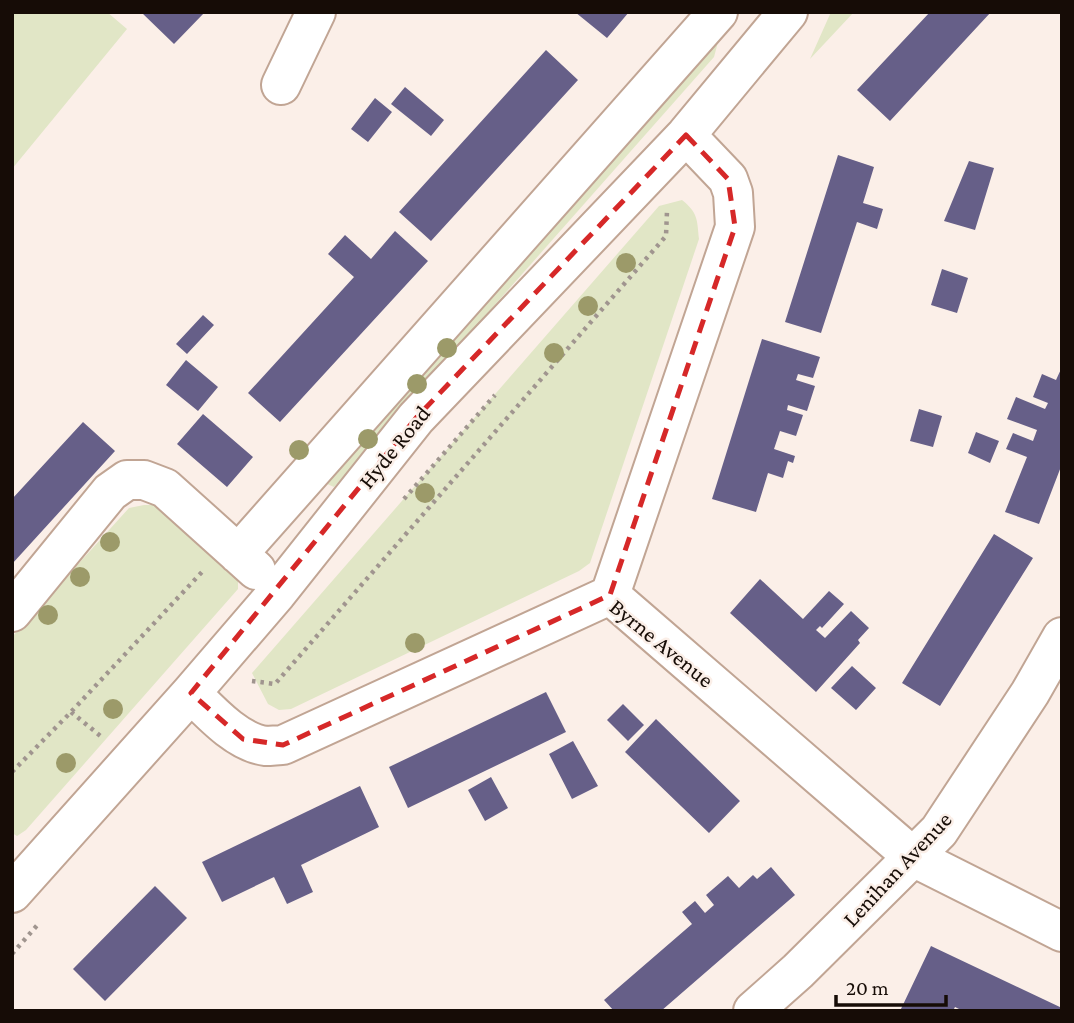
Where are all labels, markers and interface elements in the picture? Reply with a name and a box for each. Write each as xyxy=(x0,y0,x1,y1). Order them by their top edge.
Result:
street label: Hyde Road xyxy=(353,400,435,494)
street label: Byrne Avenue xyxy=(605,593,719,693)
street label: Lenihan Avenue xyxy=(837,806,957,932)
scale bar xyxy=(836,964,946,1008)
text: 20 m xyxy=(846,976,889,1000)

